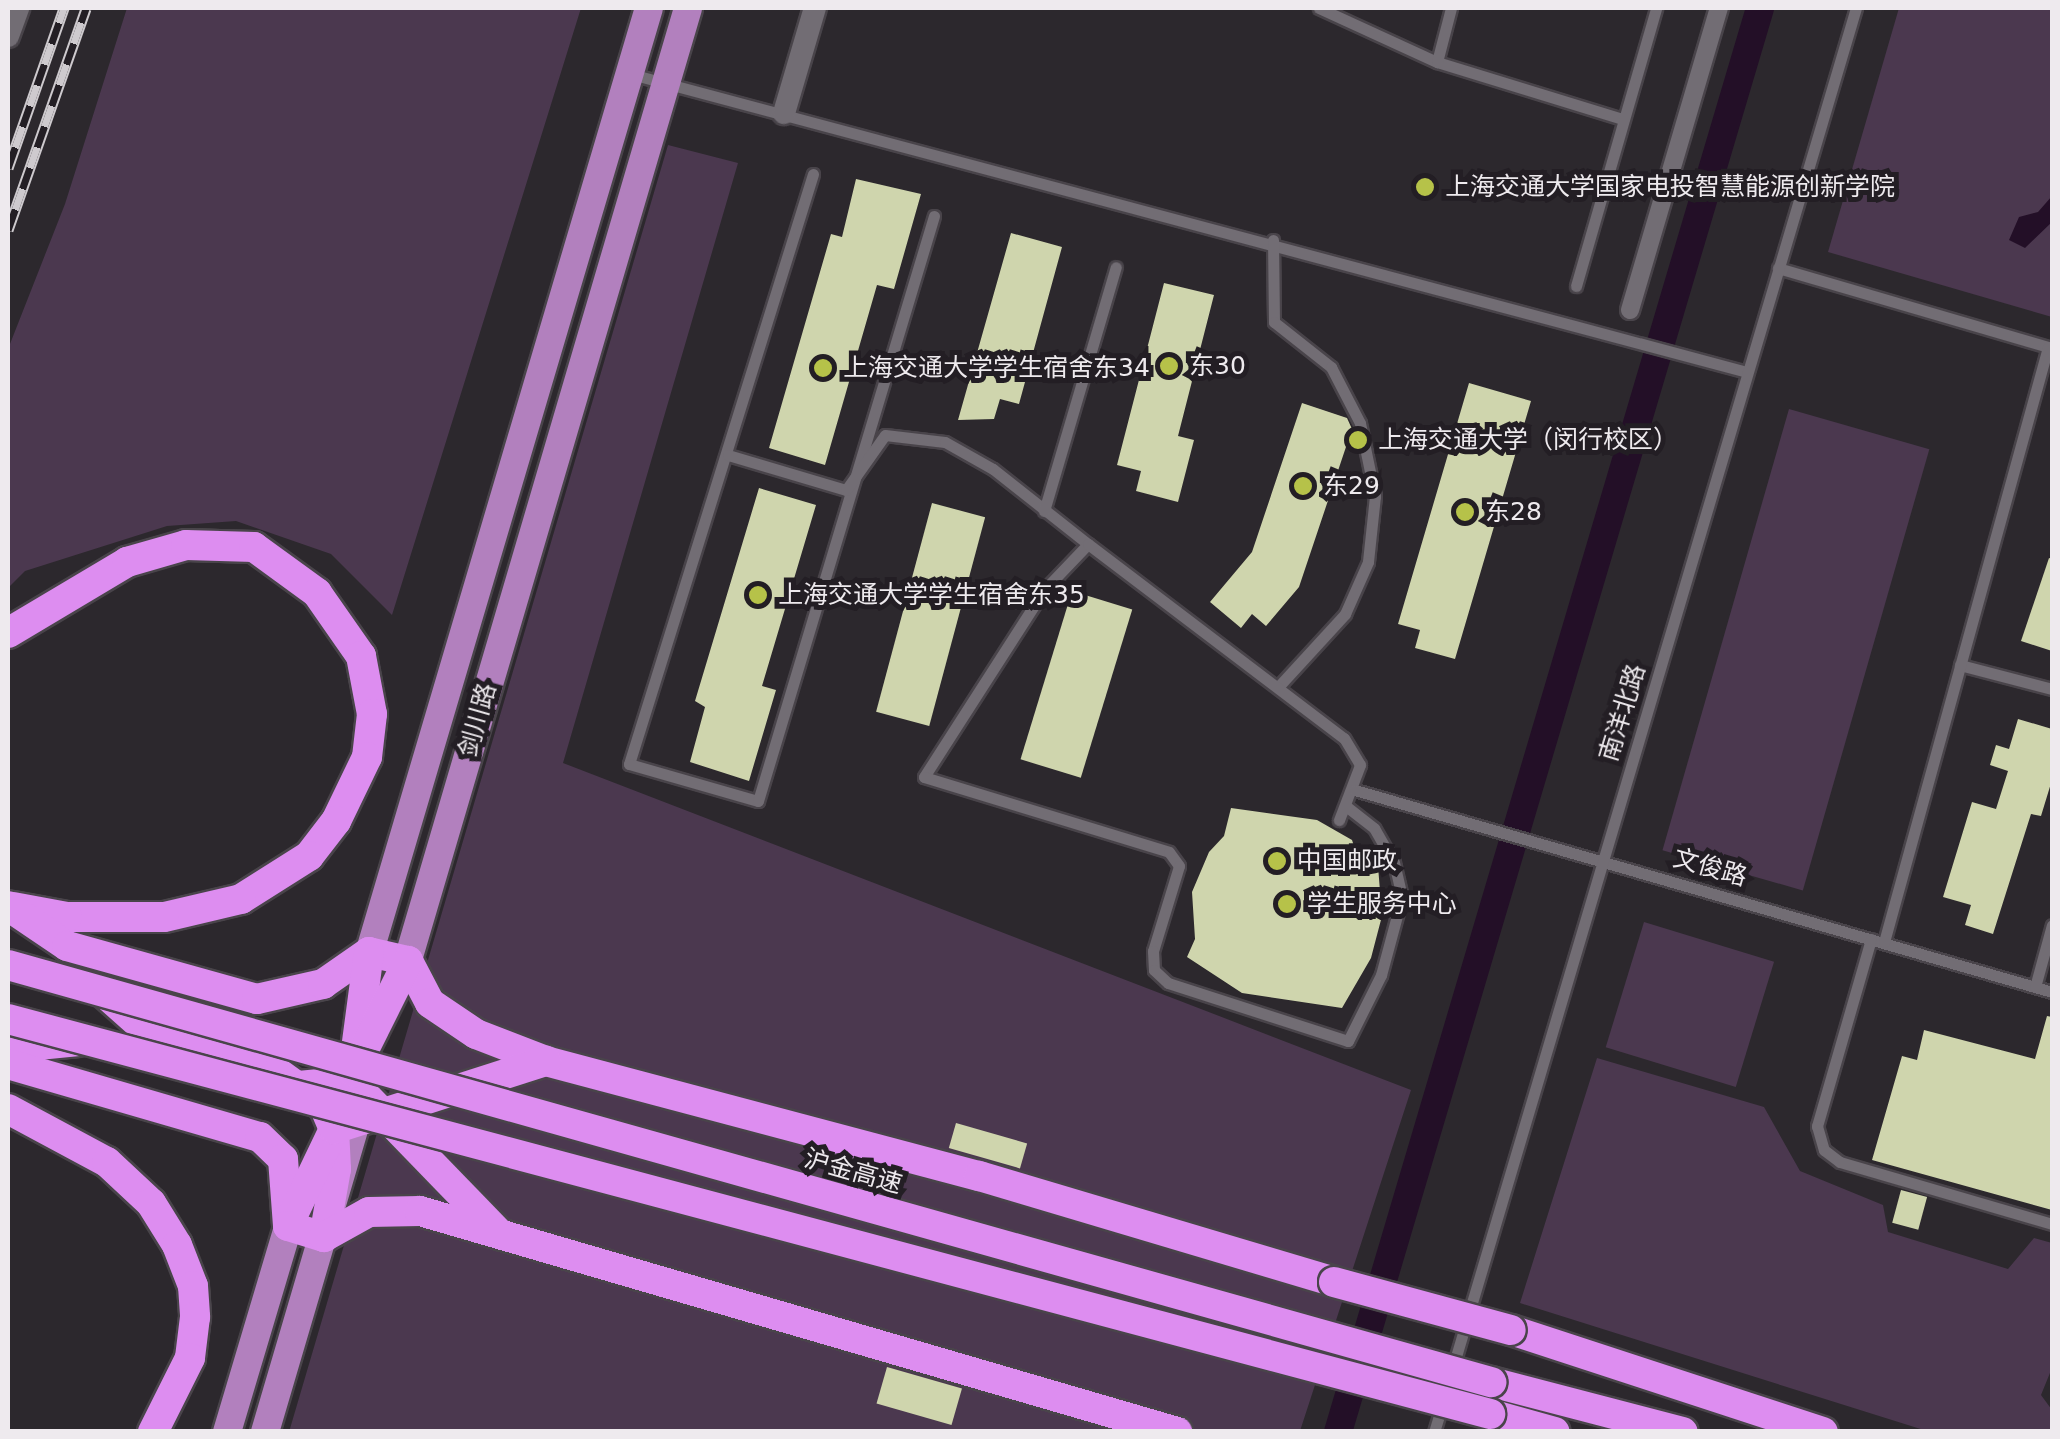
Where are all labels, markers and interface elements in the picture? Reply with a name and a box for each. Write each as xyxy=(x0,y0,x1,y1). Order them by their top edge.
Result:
place label: 上海交通大学国家电投智慧能源创新学院 xyxy=(1445,172,1895,202)
marker: 上海交通大学国家电投智慧能源创新学院 xyxy=(1414,176,1436,198)
place label: 东30 xyxy=(1189,351,1246,381)
place label: 上海交通大学学生宿舍东34 xyxy=(843,353,1150,383)
marker: 东30 xyxy=(1158,355,1180,377)
marker: 上海交通大学学生宿舍东34 xyxy=(812,357,834,379)
place label: 上海交通大学（闵行校区） xyxy=(1378,425,1678,455)
marker: 上海交通大学（闵行校区） xyxy=(1347,429,1369,451)
place label: 东29 xyxy=(1323,471,1380,501)
marker: 东29 xyxy=(1292,475,1314,497)
place label: 东28 xyxy=(1485,497,1542,527)
marker: 东28 xyxy=(1454,501,1476,523)
place label: 上海交通大学学生宿舍东35 xyxy=(778,580,1085,610)
marker: 上海交通大学学生宿舍东35 xyxy=(747,584,769,606)
street label: 南洋北路 xyxy=(1594,661,1652,765)
street label: 剑川路 xyxy=(453,680,503,760)
street label: 文俊路 xyxy=(1670,843,1750,893)
place label: 中国邮政 xyxy=(1297,846,1397,876)
marker: 中国邮政 xyxy=(1266,850,1288,872)
place label: 学生服务中心 xyxy=(1307,889,1457,919)
marker: 学生服务中心 xyxy=(1276,893,1298,915)
street label: 沪金高速 xyxy=(801,1144,905,1200)

